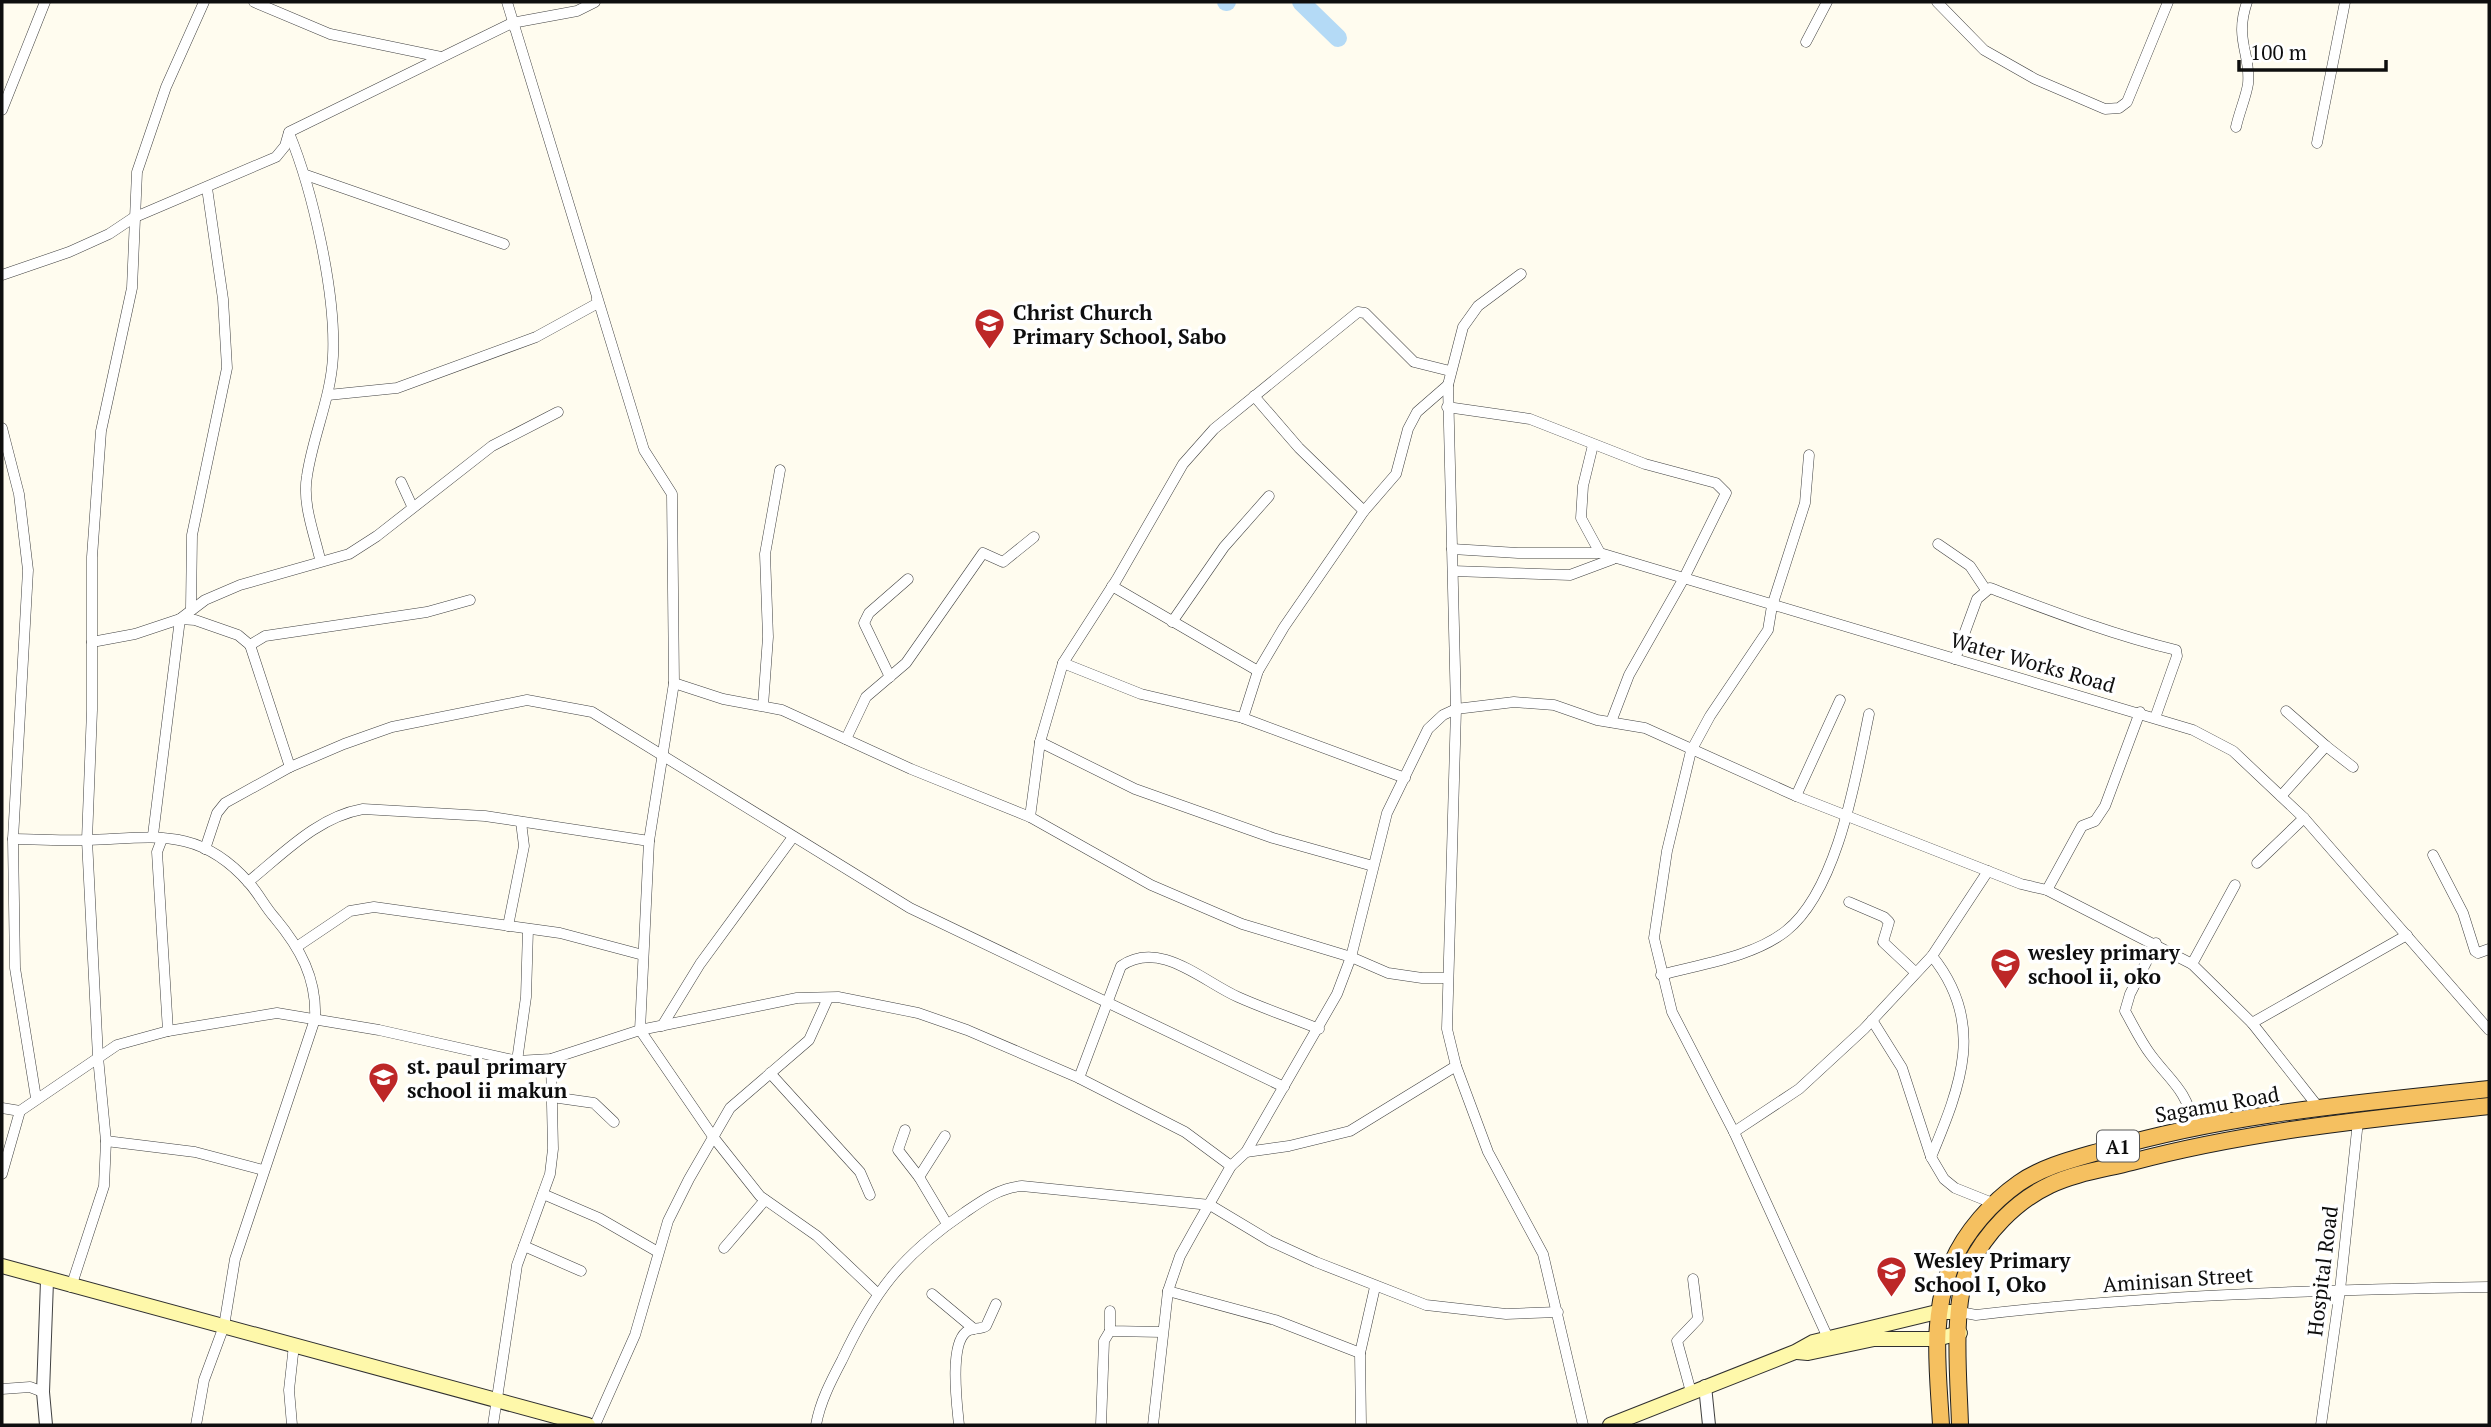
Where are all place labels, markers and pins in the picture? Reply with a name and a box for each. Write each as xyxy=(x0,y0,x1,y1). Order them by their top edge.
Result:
place label: Christ Church Primary School, Sabo xyxy=(1013,298,1226,350)
school or university icon: Christ Church Primary School, Sabo xyxy=(973,307,1007,351)
place label: wesley primary school ii, oko xyxy=(2027,938,2181,990)
school or university icon: wesley primary school ii, oko xyxy=(1988,947,2022,991)
place label: st. paul primary school ii makun xyxy=(407,1052,568,1104)
school or university icon: st. paul primary school ii makun xyxy=(367,1061,401,1105)
place label: Wesley Primary School I, Oko xyxy=(1914,1246,2071,1298)
school or university icon: Wesley Primary School I, Oko xyxy=(1874,1255,1908,1299)

